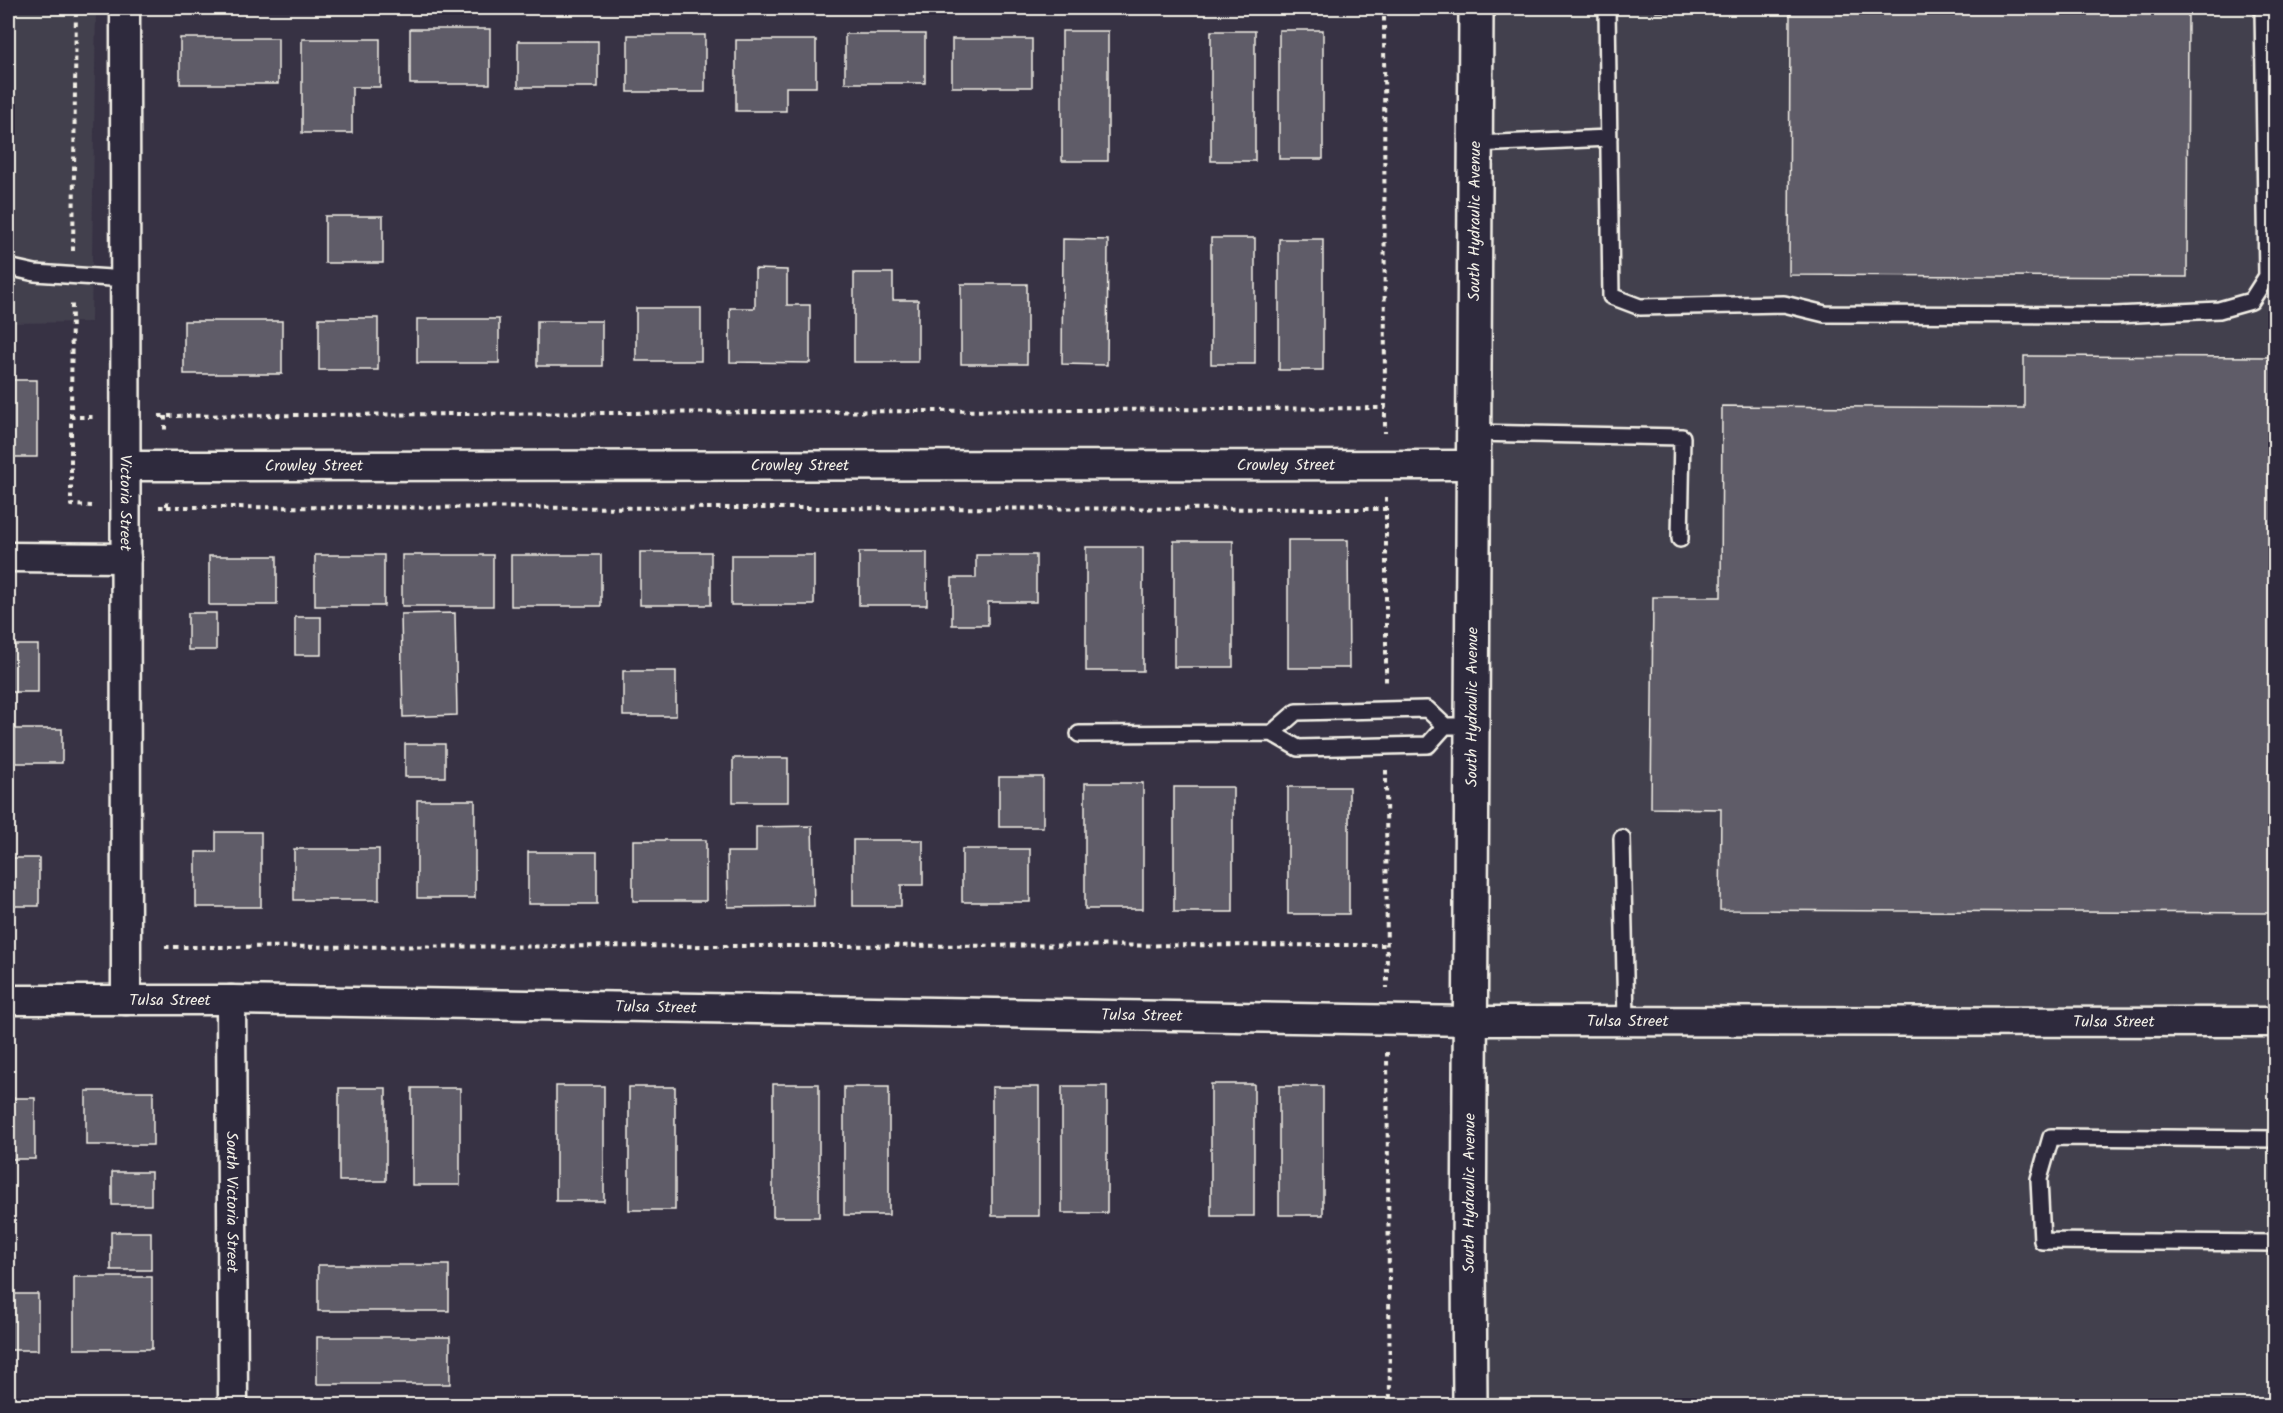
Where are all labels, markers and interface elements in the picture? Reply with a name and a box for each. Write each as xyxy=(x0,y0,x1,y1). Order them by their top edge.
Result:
street label: South Hydraulic Avenue xyxy=(1462,141,1488,301)
street label: Crowley Street xyxy=(265,453,364,478)
street label: Crowley Street xyxy=(751,453,850,478)
street label: Crowley Street xyxy=(1237,453,1336,478)
street label: Victoria Street xyxy=(113,455,138,552)
street label: South Hydraulic Avenue xyxy=(1459,627,1485,787)
street label: Tulsa Street xyxy=(129,988,212,1013)
street label: Tulsa Street xyxy=(615,994,698,1020)
street label: Tulsa Street xyxy=(1101,1002,1184,1029)
street label: Tulsa Street xyxy=(1587,1009,1669,1034)
street label: Tulsa Street xyxy=(2073,1009,2155,1034)
street label: South Hydraulic Avenue xyxy=(1456,1113,1482,1273)
street label: South Victoria Street xyxy=(219,1131,245,1273)

